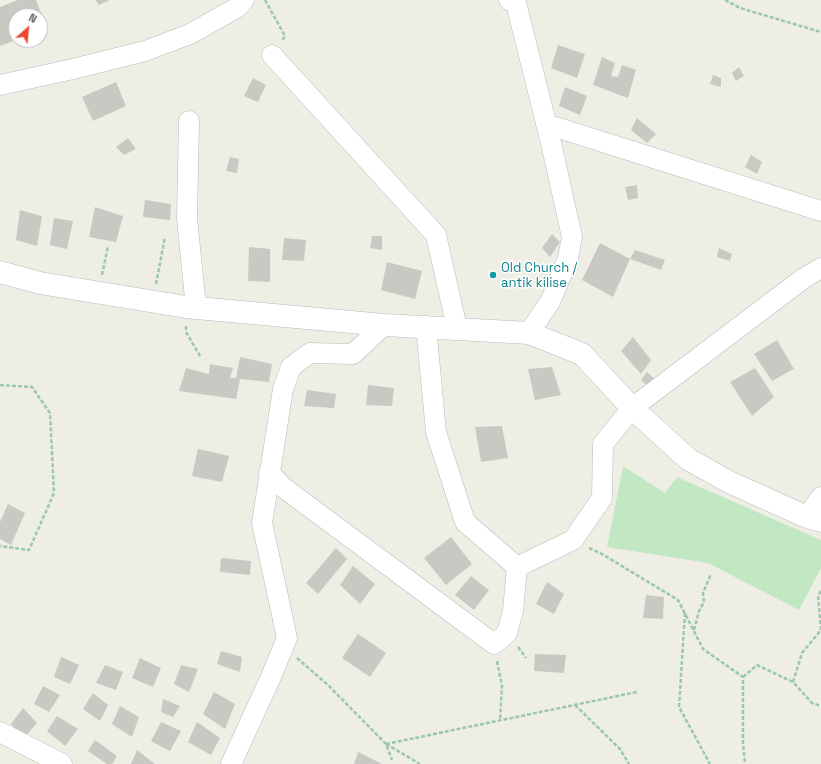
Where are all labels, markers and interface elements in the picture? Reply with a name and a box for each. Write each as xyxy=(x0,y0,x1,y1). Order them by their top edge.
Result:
north arrow xyxy=(8,8,48,48)
text: N xyxy=(27,10,39,26)
place label: Old Church / antik kilise xyxy=(501,260,577,291)
marker: Old Church / antik kilise xyxy=(488,270,498,280)

